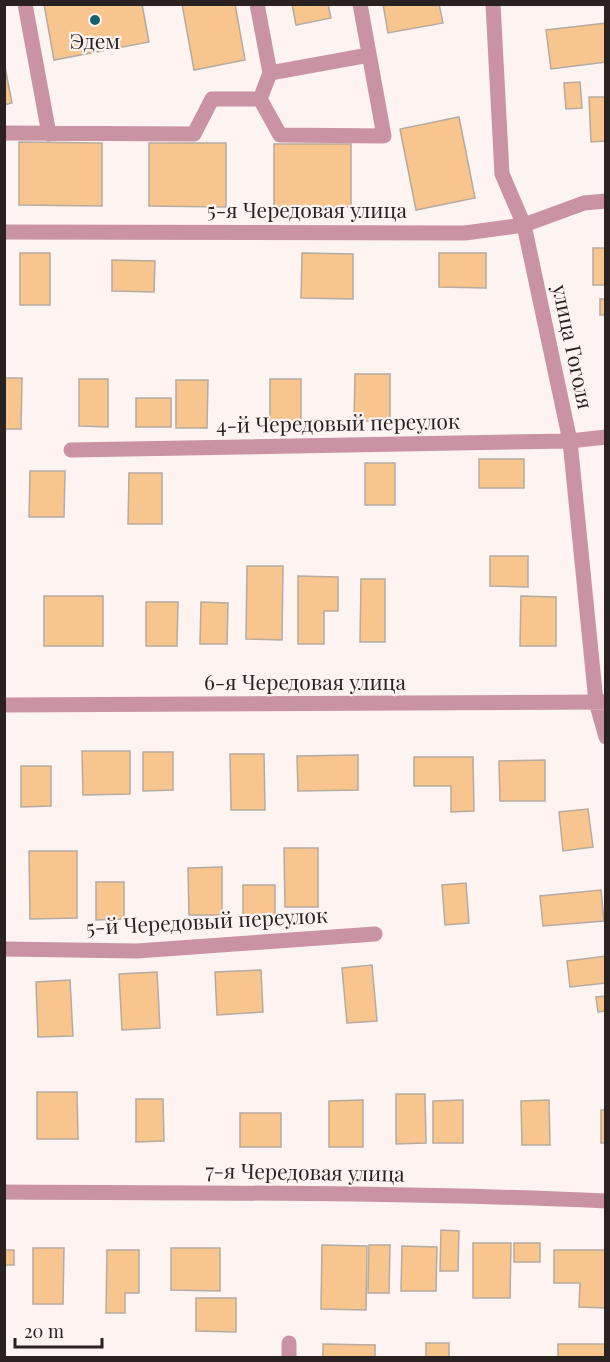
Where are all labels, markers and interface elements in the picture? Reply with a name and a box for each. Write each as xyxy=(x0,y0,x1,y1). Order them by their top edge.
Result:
marker: Эдем xyxy=(88,13,102,27)
place label: Эдем xyxy=(70,26,120,54)
street label: 5-я Чередовая улица xyxy=(207,195,407,223)
street label: улица Гоголя xyxy=(547,281,601,411)
street label: 4-й Чередовый переулок xyxy=(216,406,460,438)
street label: 6-я Чередовая улица xyxy=(204,667,407,695)
street label: 5-й Чередовый переулок xyxy=(85,900,329,940)
street label: 7-я Чередовая улица xyxy=(205,1155,405,1187)
scale bar xyxy=(15,1311,102,1349)
text: 20 m xyxy=(24,1319,64,1343)

